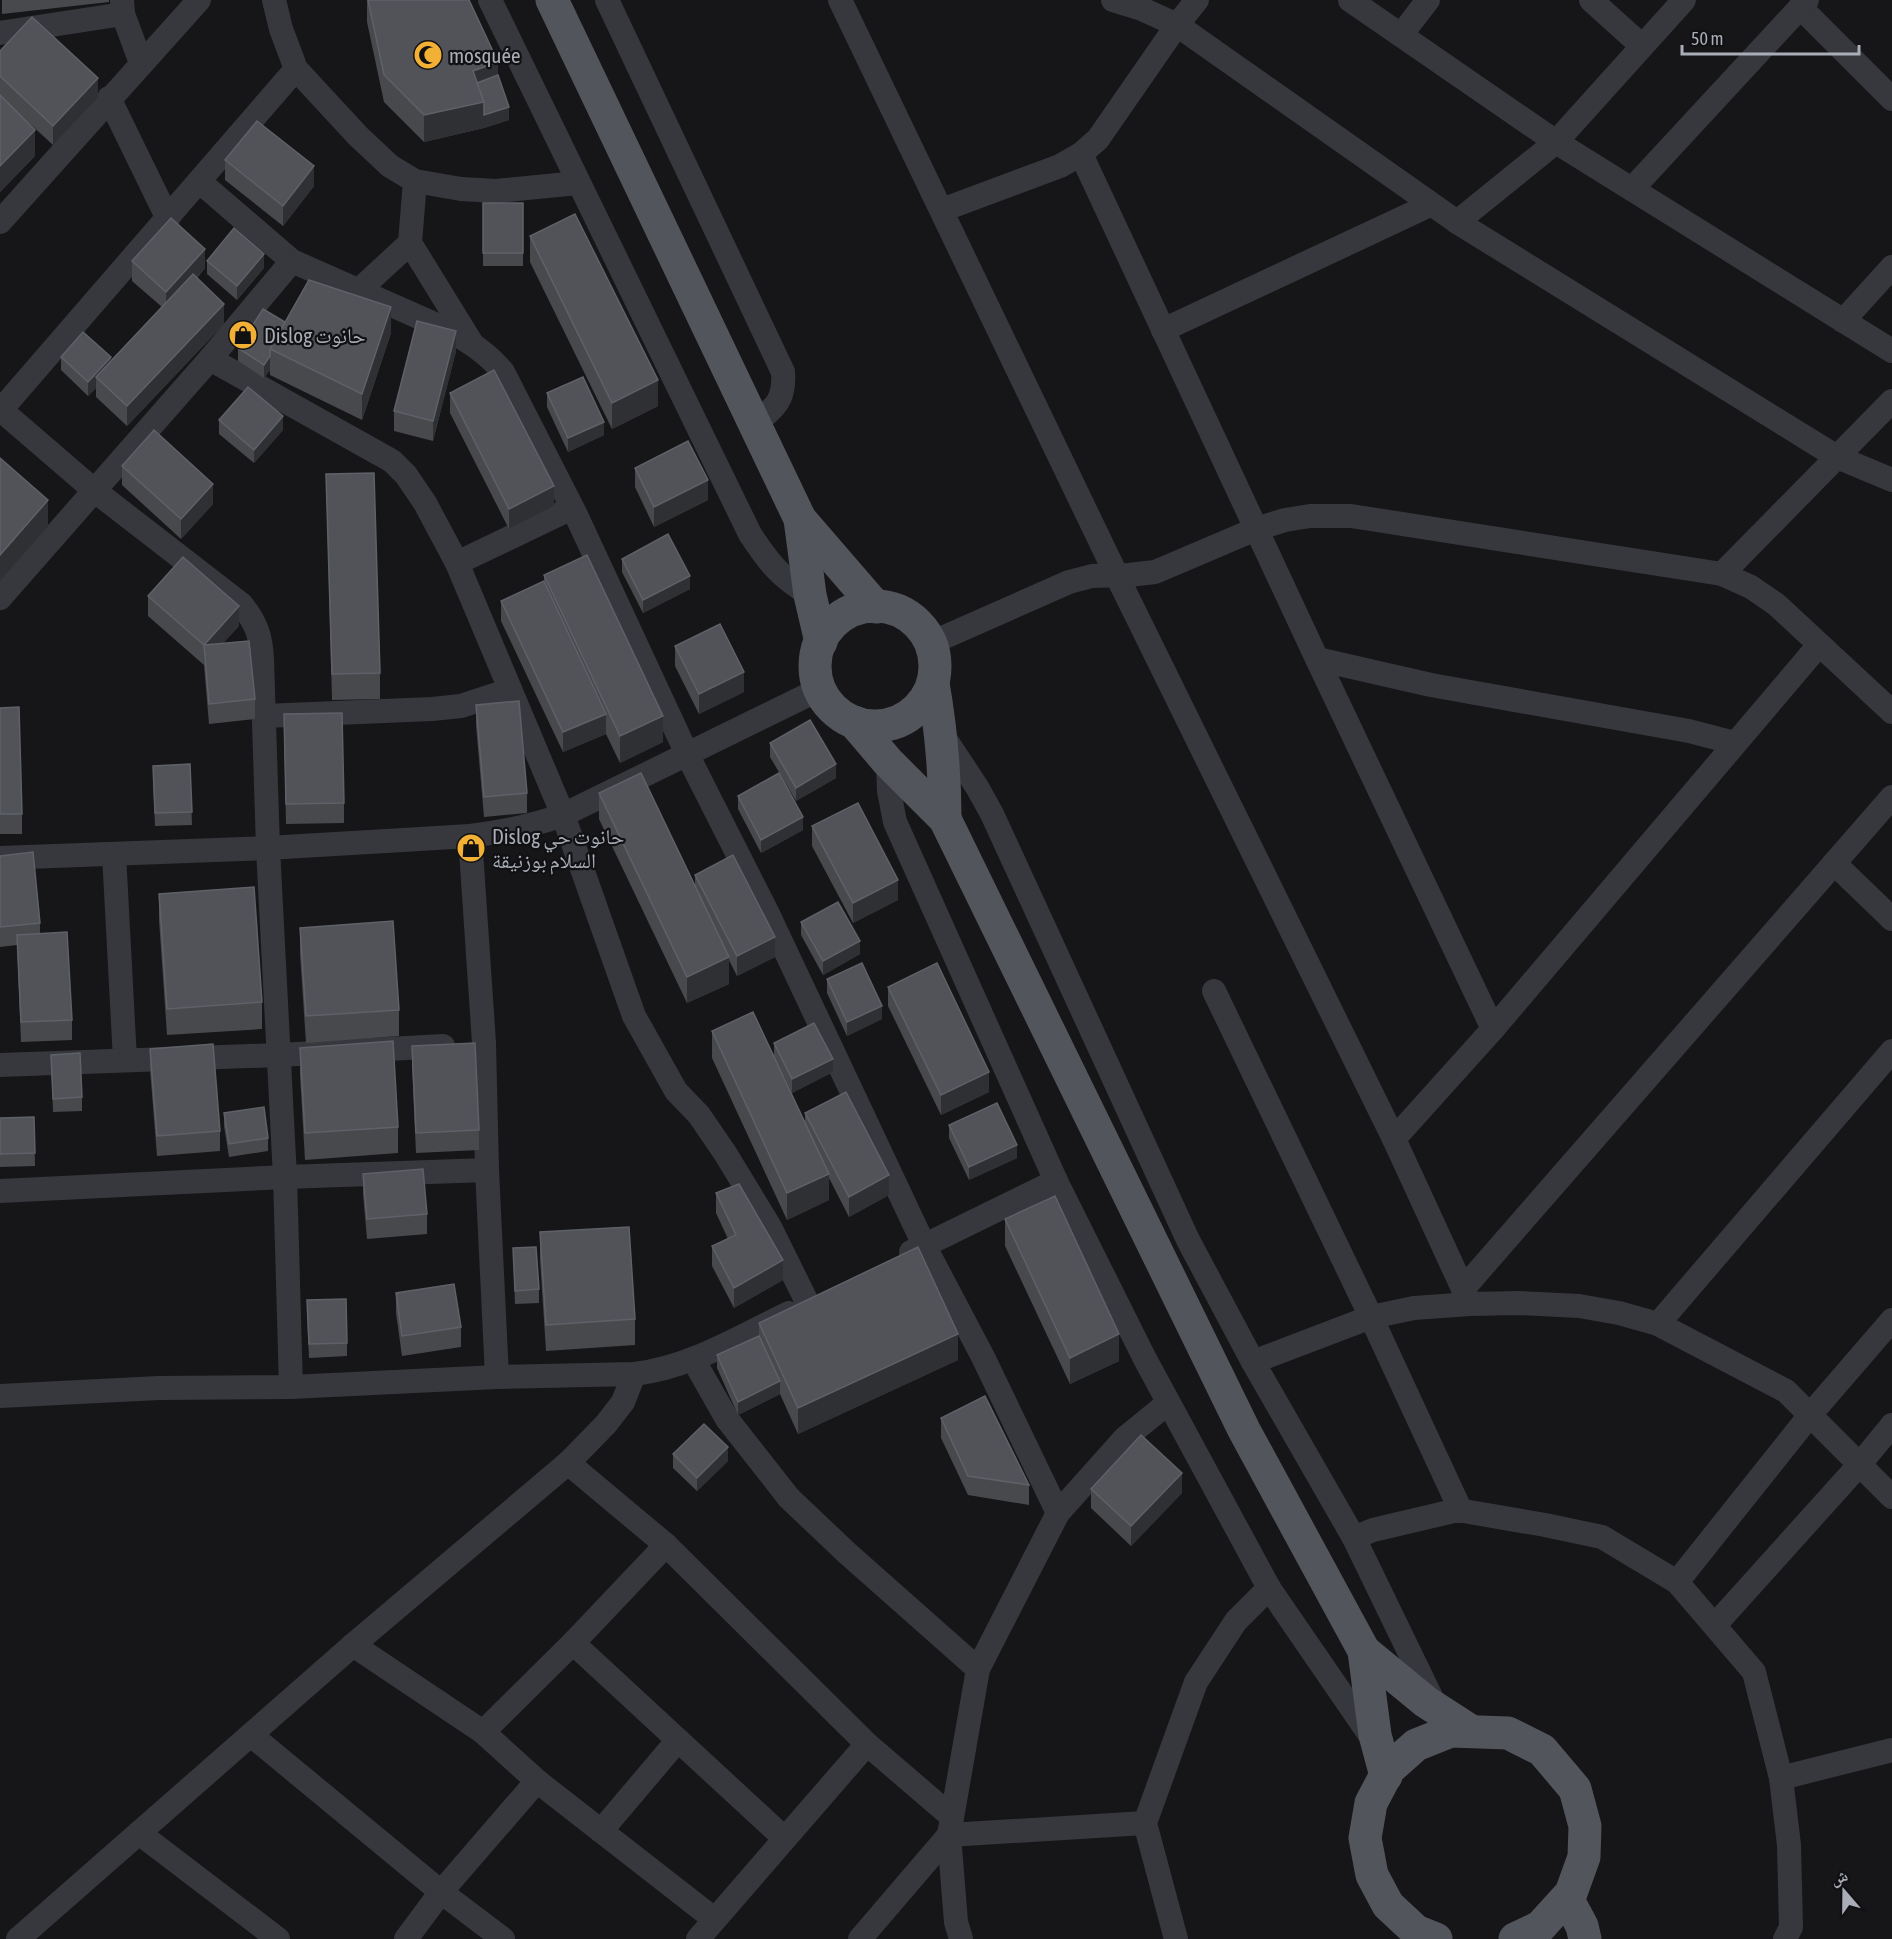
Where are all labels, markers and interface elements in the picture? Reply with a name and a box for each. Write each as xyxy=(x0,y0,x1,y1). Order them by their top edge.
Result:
scale bar xyxy=(1682,18,1859,56)
text: 50 m xyxy=(1691,28,1723,49)
mosque icon: mosquée xyxy=(412,39,444,71)
place label: mosquée xyxy=(449,43,520,67)
shop icon: Dislog حانوت xyxy=(227,319,259,351)
place label: Dislog حانوت xyxy=(264,323,366,347)
place label: Dislog حانوت حي السلام بوزنيقة xyxy=(492,824,624,875)
shop icon: Dislog حانوت حي السلام بوزنيقة xyxy=(455,832,487,864)
north arrow xyxy=(1814,1861,1874,1921)
text: ش xyxy=(1828,1866,1850,1889)

